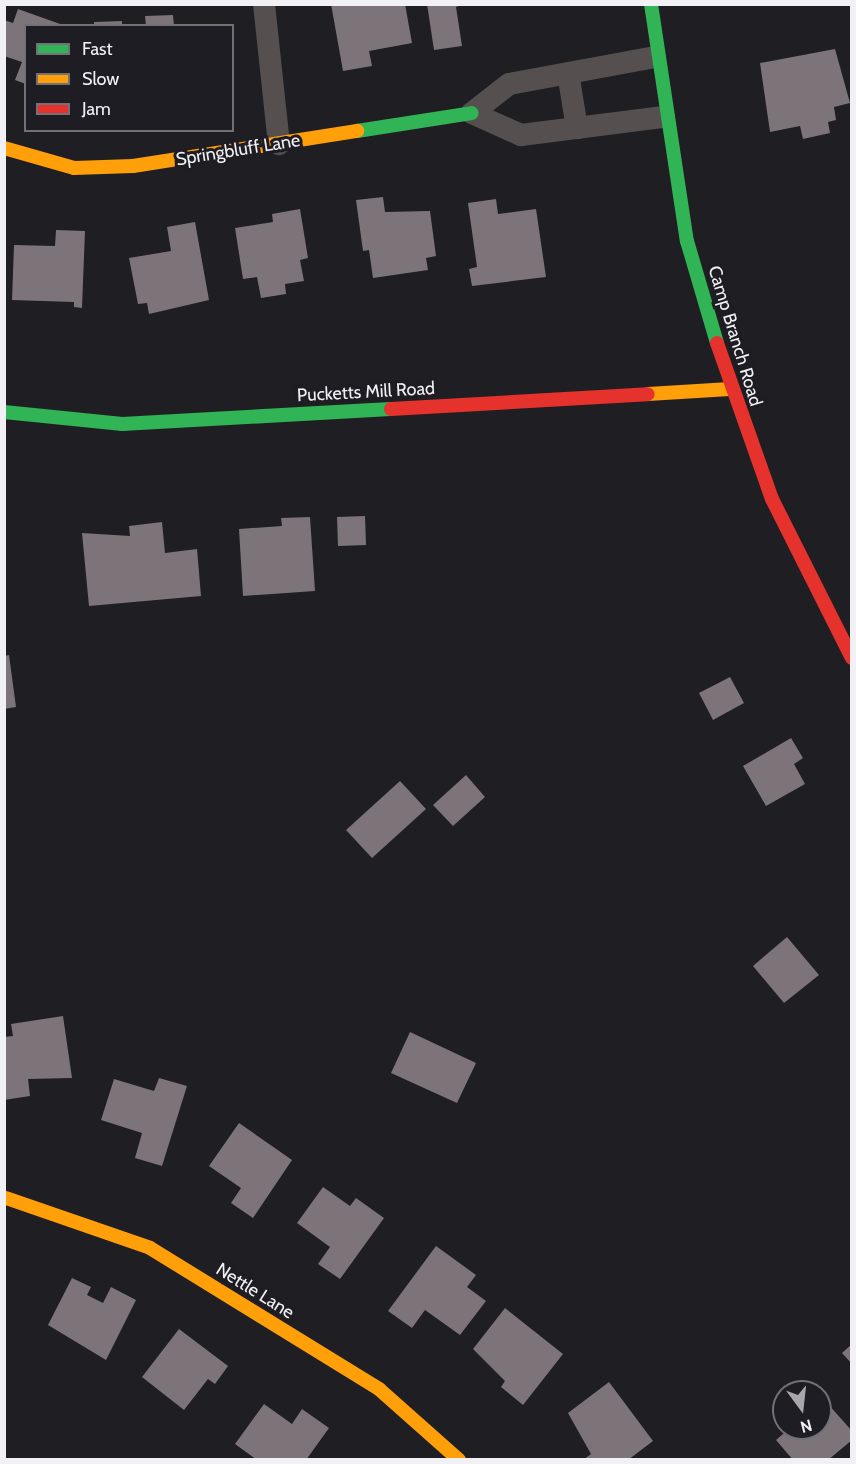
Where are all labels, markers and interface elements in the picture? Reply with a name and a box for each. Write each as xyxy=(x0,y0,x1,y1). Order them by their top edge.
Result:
legend xyxy=(24,24,234,132)
text: Fast xyxy=(82,38,113,60)
text: Slow xyxy=(82,68,119,90)
text: Jam xyxy=(82,98,111,120)
street label: Springbluff Lane xyxy=(174,130,302,170)
street label: Camp Branch Road xyxy=(703,263,767,409)
street label: Pucketts Mill Road xyxy=(296,378,436,406)
street label: Nettle Lane xyxy=(212,1258,298,1324)
north arrow xyxy=(772,1380,832,1440)
text: N xyxy=(798,1415,814,1437)

